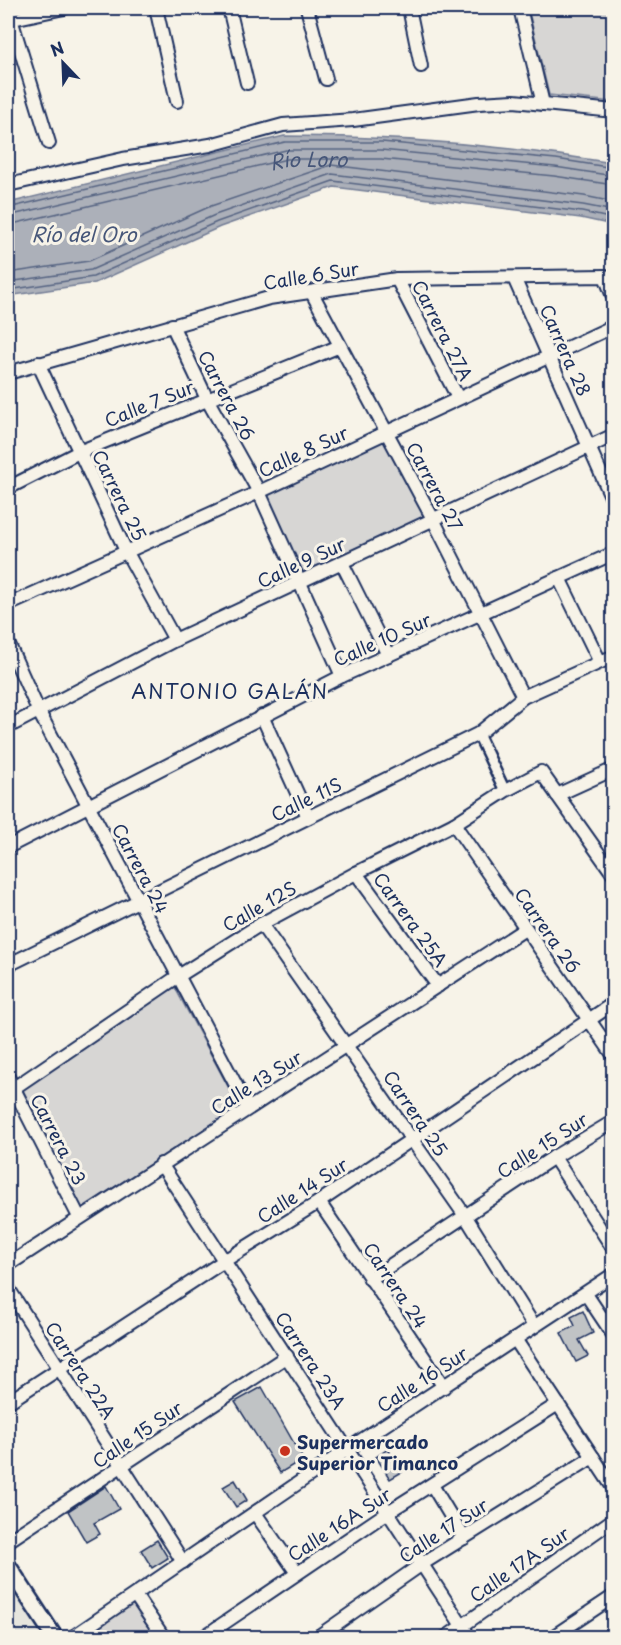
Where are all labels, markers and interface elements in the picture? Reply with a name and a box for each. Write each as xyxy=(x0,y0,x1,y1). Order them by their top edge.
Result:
north arrow xyxy=(33,33,93,93)
text: N xyxy=(46,35,67,62)
water label: Río Loro xyxy=(266,143,349,178)
water label: Río del Oro xyxy=(31,219,138,249)
street label: Calle 6 Sur xyxy=(261,254,361,296)
street label: Carrera 27A xyxy=(406,275,480,385)
street label: Carrera 28 xyxy=(534,300,598,400)
street label: Carrera 26 xyxy=(192,345,262,445)
street label: Calle 7 Sur xyxy=(100,373,199,433)
street label: Calle 8 Sur xyxy=(254,418,353,484)
street label: Carrera 27 xyxy=(400,437,470,535)
street label: Carrera 25 xyxy=(86,445,154,545)
street label: Calle 9 Sur xyxy=(252,529,350,594)
street label: Calle 10 Sur xyxy=(329,605,436,673)
district label: ANTONIO GALÁN xyxy=(131,676,329,706)
street label: Calle 11S xyxy=(266,770,346,828)
street label: Carrera 24 xyxy=(106,818,176,918)
street label: Carrera 25A xyxy=(367,866,455,972)
street label: Calle 12S xyxy=(217,874,301,938)
street label: Carrera 26 xyxy=(509,882,587,978)
street label: Calle 13 Sur xyxy=(205,1043,307,1121)
street label: Carrera 25 xyxy=(377,1064,455,1162)
street label: Carrera 23 xyxy=(24,1089,94,1189)
street label: Calle 15 Sur xyxy=(491,1105,593,1185)
street label: Calle 14 Sur xyxy=(251,1150,353,1230)
street label: Carrera 24 xyxy=(357,1236,435,1334)
street label: Carrera 23A xyxy=(269,1306,353,1414)
street label: Carrera 22A xyxy=(39,1316,123,1424)
street label: Calle 16 Sur xyxy=(371,1339,473,1419)
street label: Calle 15 Sur xyxy=(86,1393,188,1474)
place label: Supermercado Superior Timanco xyxy=(297,1428,459,1476)
marker: Supermercado Superior Timanco xyxy=(278,1444,292,1458)
street label: Calle 16A Sur xyxy=(282,1480,397,1568)
street label: Calle 17 Sur xyxy=(393,1491,494,1569)
street label: Calle 17A Sur xyxy=(463,1519,575,1609)

